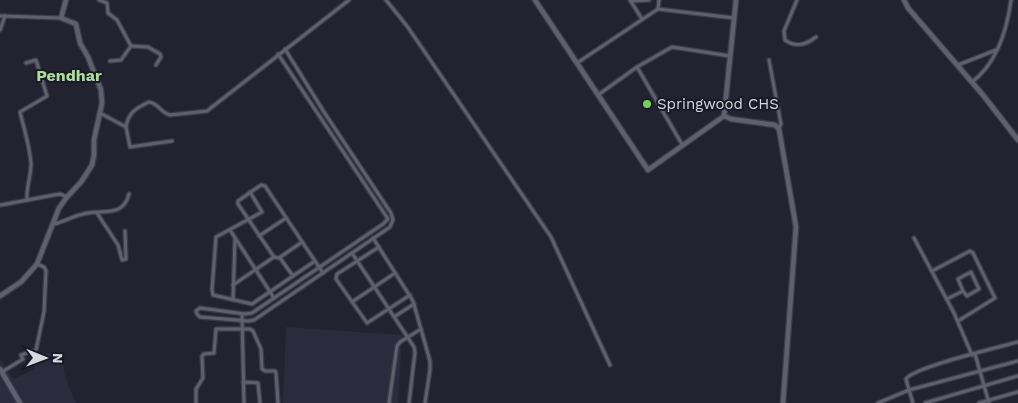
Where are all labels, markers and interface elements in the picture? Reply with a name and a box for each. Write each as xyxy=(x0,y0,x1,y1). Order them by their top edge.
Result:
district label: Pendhar xyxy=(36,66,102,85)
place label: Springwood CHS xyxy=(657,95,779,113)
marker: Springwood CHS xyxy=(641,98,653,110)
north arrow xyxy=(20,333,70,383)
text: N xyxy=(50,353,66,364)

